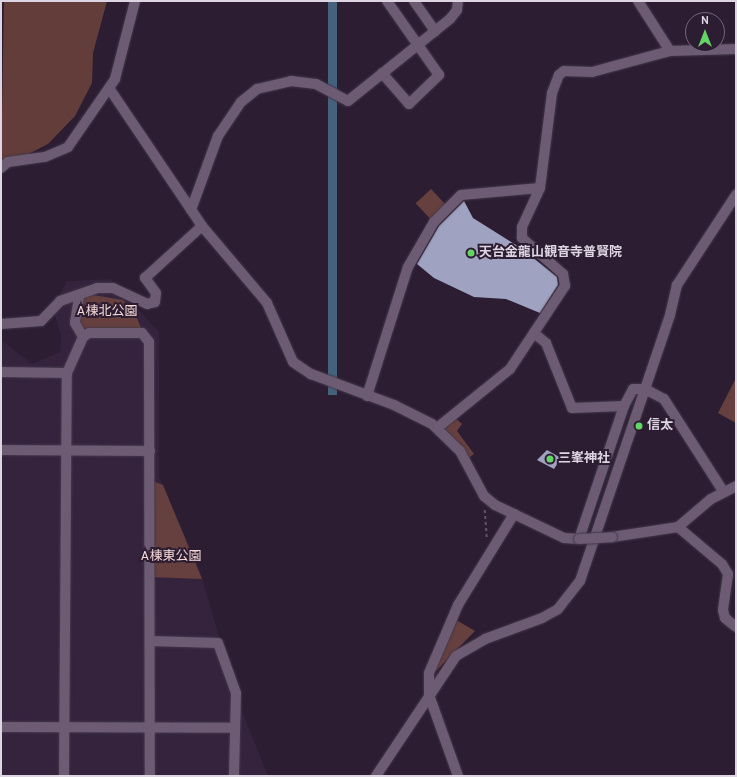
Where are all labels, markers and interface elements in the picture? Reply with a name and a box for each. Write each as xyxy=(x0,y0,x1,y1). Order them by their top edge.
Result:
north arrow xyxy=(685,12,725,52)
text: N xyxy=(701,14,709,28)
place label: 天台金龍山観音寺普賢院 xyxy=(479,245,622,261)
marker: 天台金龍山観音寺普賢院 xyxy=(466,248,476,258)
park label: A棟北公園 xyxy=(77,304,137,320)
place label: 信太 xyxy=(647,418,673,434)
marker: 信太 xyxy=(634,421,644,431)
place label: 三峯神社 xyxy=(558,451,610,467)
marker: 三峯神社 xyxy=(545,454,555,464)
park label: A棟東公園 xyxy=(141,549,201,565)

